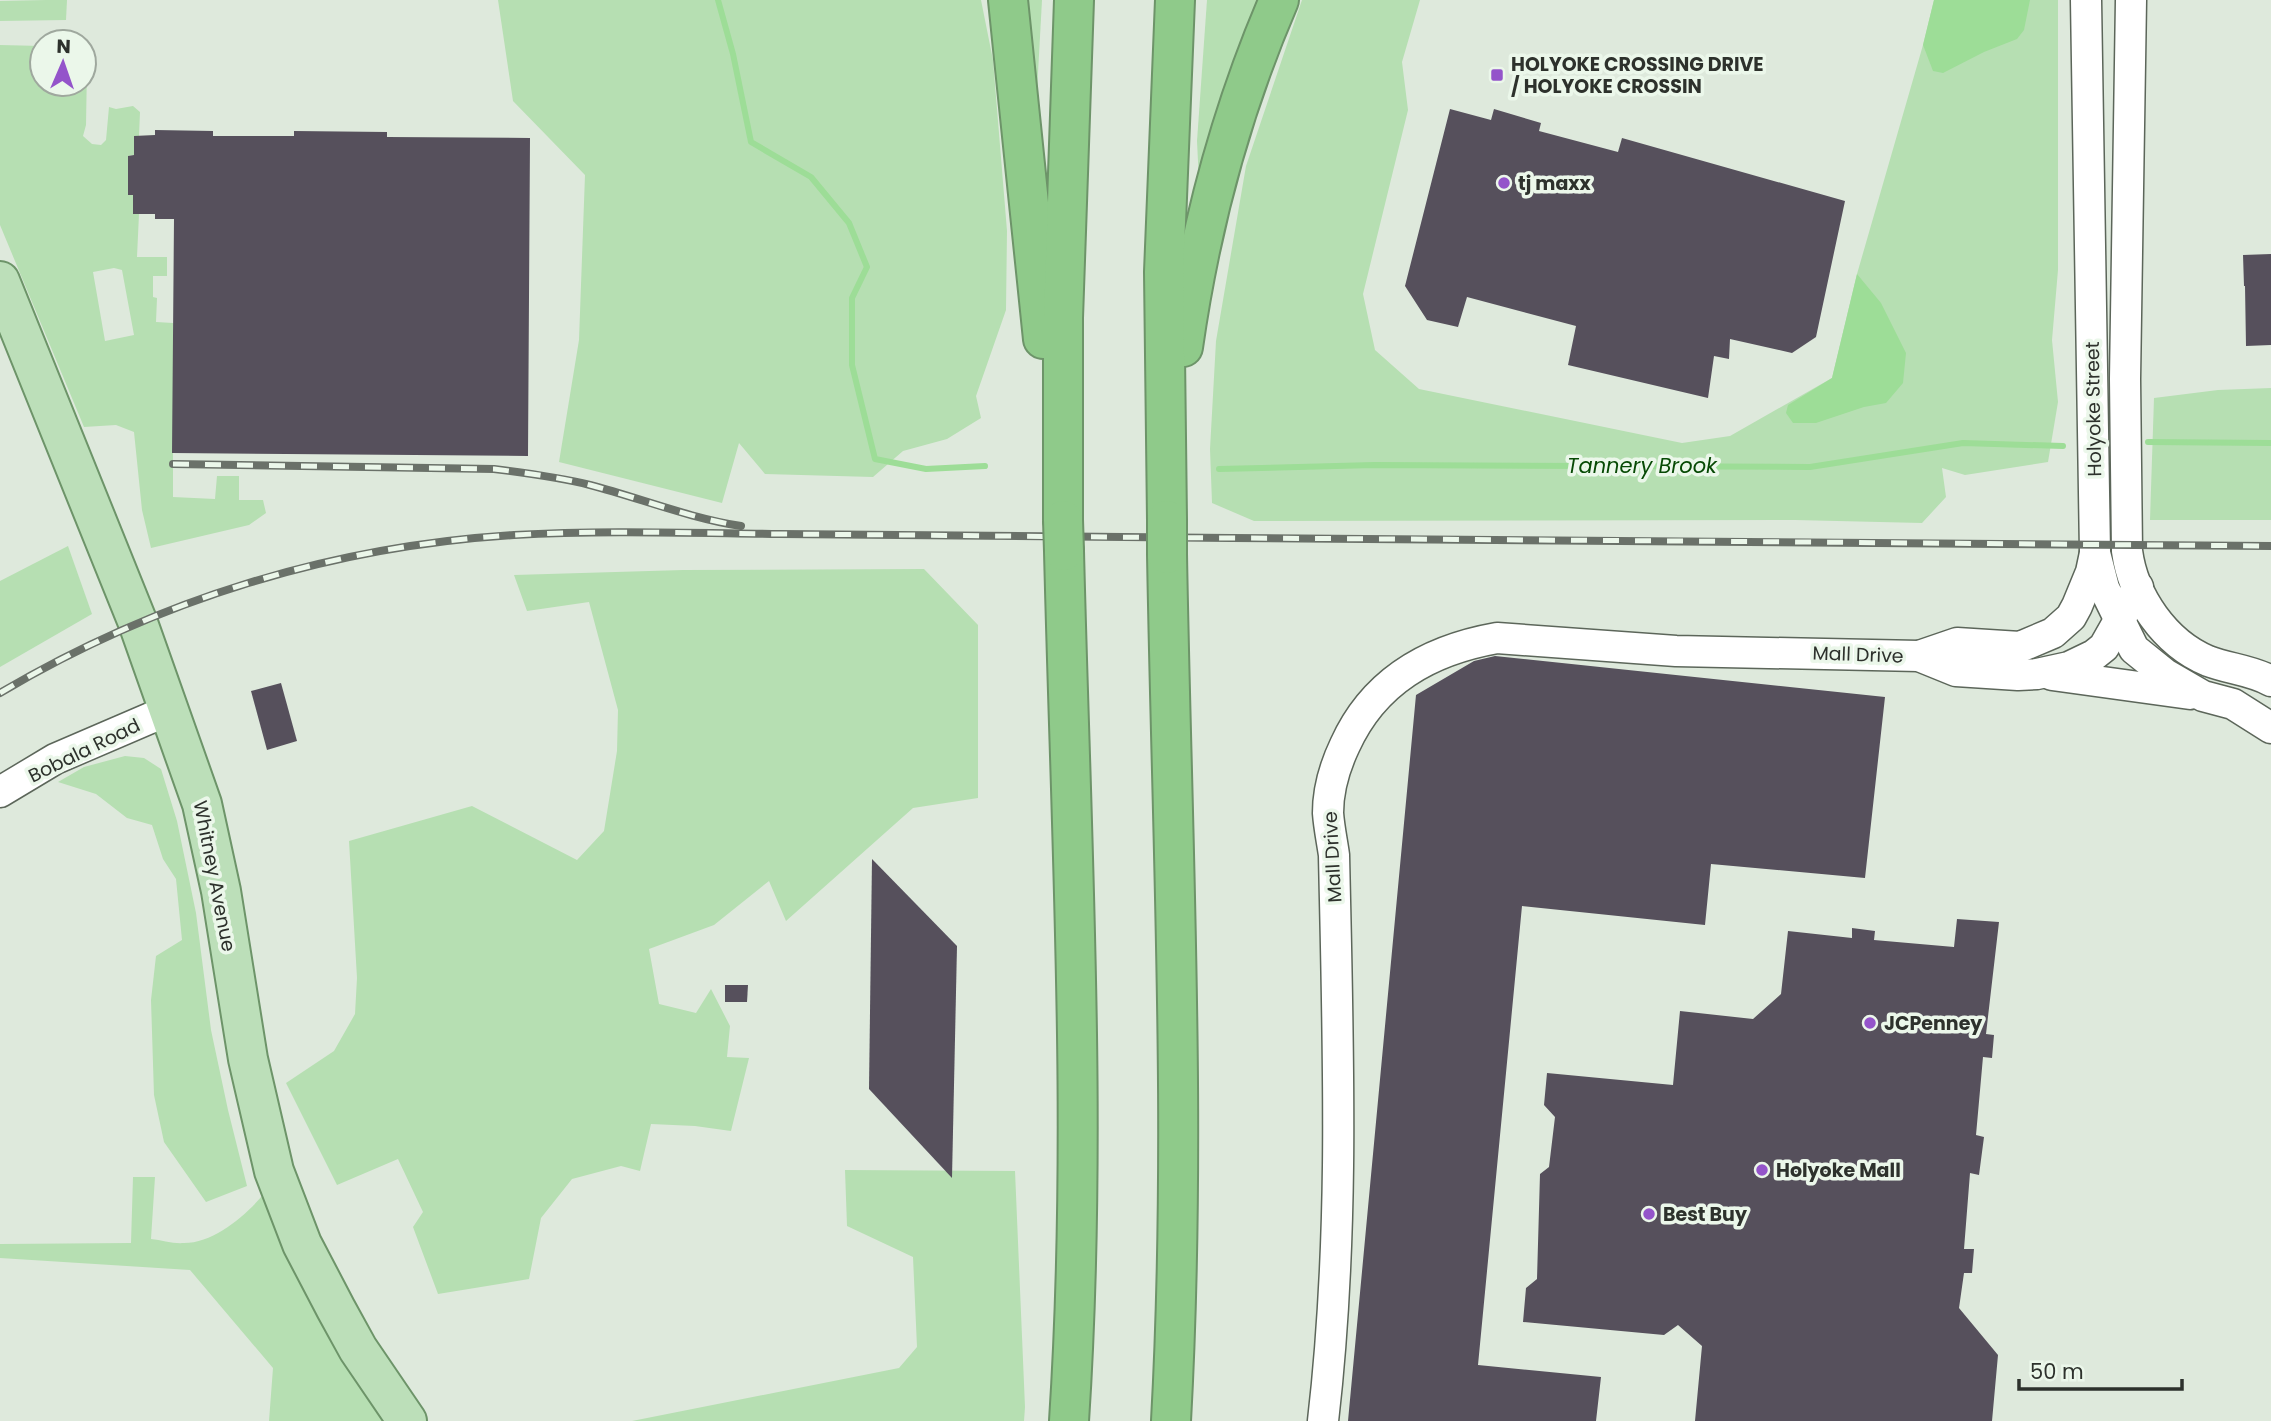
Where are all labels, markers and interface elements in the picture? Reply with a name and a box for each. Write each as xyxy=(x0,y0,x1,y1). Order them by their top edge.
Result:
north arrow xyxy=(28,28,98,98)
text: N xyxy=(56,33,71,60)
place label: HOLYOKE CROSSING DRIVE / HOLYOKE CROSSIN xyxy=(1511,51,1764,100)
marker: HOLYOKE CROSSING DRIVE / HOLYOKE CROSSIN xyxy=(1489,67,1505,83)
place label: tj maxx xyxy=(1518,170,1592,197)
marker: tj maxx xyxy=(1496,175,1512,191)
street label: Holyoke Street xyxy=(2079,341,2108,477)
water label: Tannery Brook xyxy=(1567,451,1718,480)
street label: Mall Drive xyxy=(1812,639,1904,670)
street label: Bobala Road xyxy=(24,712,145,789)
street label: Whitney Avenue xyxy=(187,798,242,954)
street label: Mall Drive xyxy=(1317,811,1348,903)
place label: JCPenney xyxy=(1884,1010,1983,1037)
marker: JCPenney xyxy=(1862,1015,1878,1031)
place label: Holyoke Mall xyxy=(1776,1157,1901,1184)
marker: Holyoke Mall xyxy=(1754,1162,1770,1178)
place label: Best Buy xyxy=(1663,1201,1748,1228)
marker: Best Buy xyxy=(1641,1206,1657,1222)
scale bar xyxy=(2019,1348,2182,1392)
text: 50 m xyxy=(2030,1357,2084,1386)

